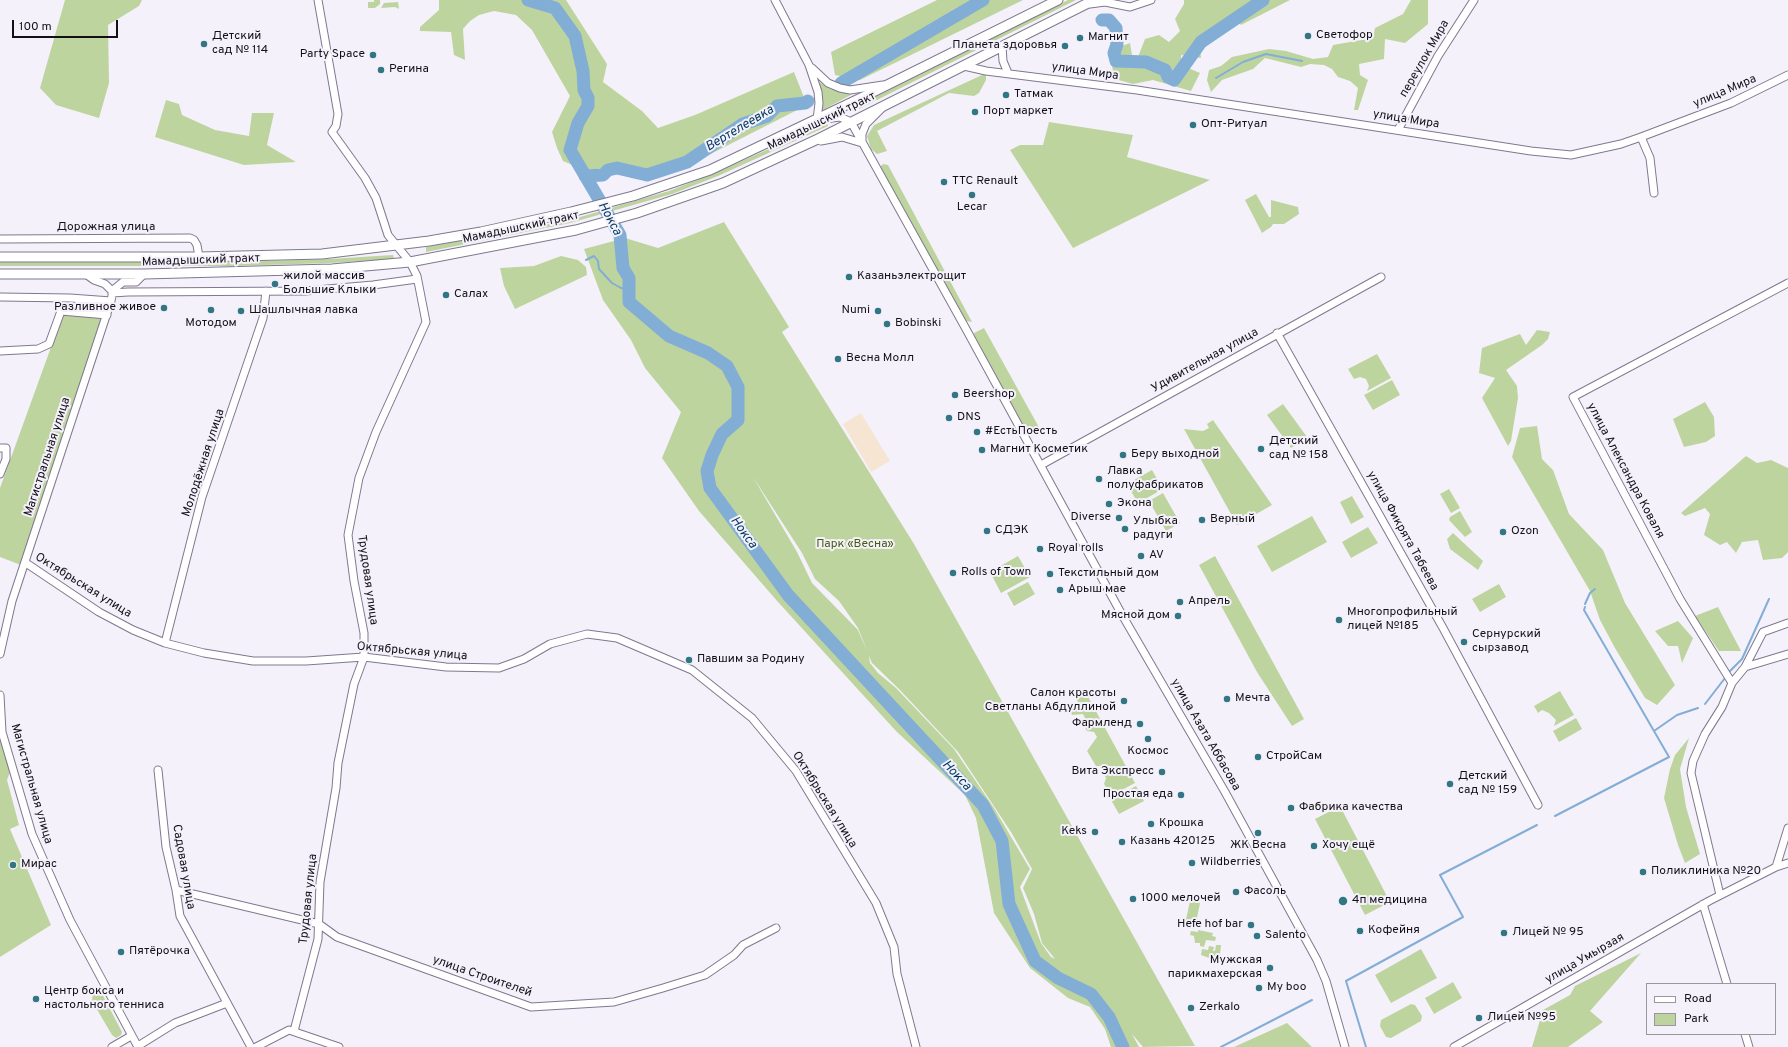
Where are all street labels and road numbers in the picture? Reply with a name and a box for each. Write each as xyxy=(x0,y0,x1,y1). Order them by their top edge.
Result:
street label: переулок Мира xyxy=(1397,18,1453,100)
street label: улица Мира xyxy=(1051,60,1119,84)
street label: улица Мира xyxy=(1691,72,1759,112)
street label: Мамадышский тракт xyxy=(766,90,878,154)
street label: улица Мира xyxy=(1372,108,1440,132)
street label: Мамадышский тракт xyxy=(462,209,580,247)
street label: Дорожная улица xyxy=(57,221,155,235)
street label: Мамадышский тракт xyxy=(142,252,260,270)
street label: Удивительная улица xyxy=(1149,326,1261,396)
street label: Магистральная улица xyxy=(22,396,74,518)
street label: улица Александра Коваля xyxy=(1583,401,1667,541)
street label: Молодёжная улица xyxy=(180,407,228,519)
street label: улица Фикрята Табеева xyxy=(1363,469,1441,593)
street label: Трудовая улица xyxy=(354,534,380,626)
street label: Октябрьская улица xyxy=(32,550,134,622)
street label: Октябрьская улица xyxy=(356,640,468,664)
street label: улица Азата Аббасова xyxy=(1167,676,1243,794)
street label: Магистральная улица xyxy=(7,722,55,846)
street label: Октябрьская улица xyxy=(788,749,860,851)
street label: Садовая улица xyxy=(168,823,198,911)
street label: Трудовая улица xyxy=(297,853,321,945)
street label: улица Умырзая xyxy=(1543,931,1627,987)
street label: улица Строителей xyxy=(430,953,534,1001)

